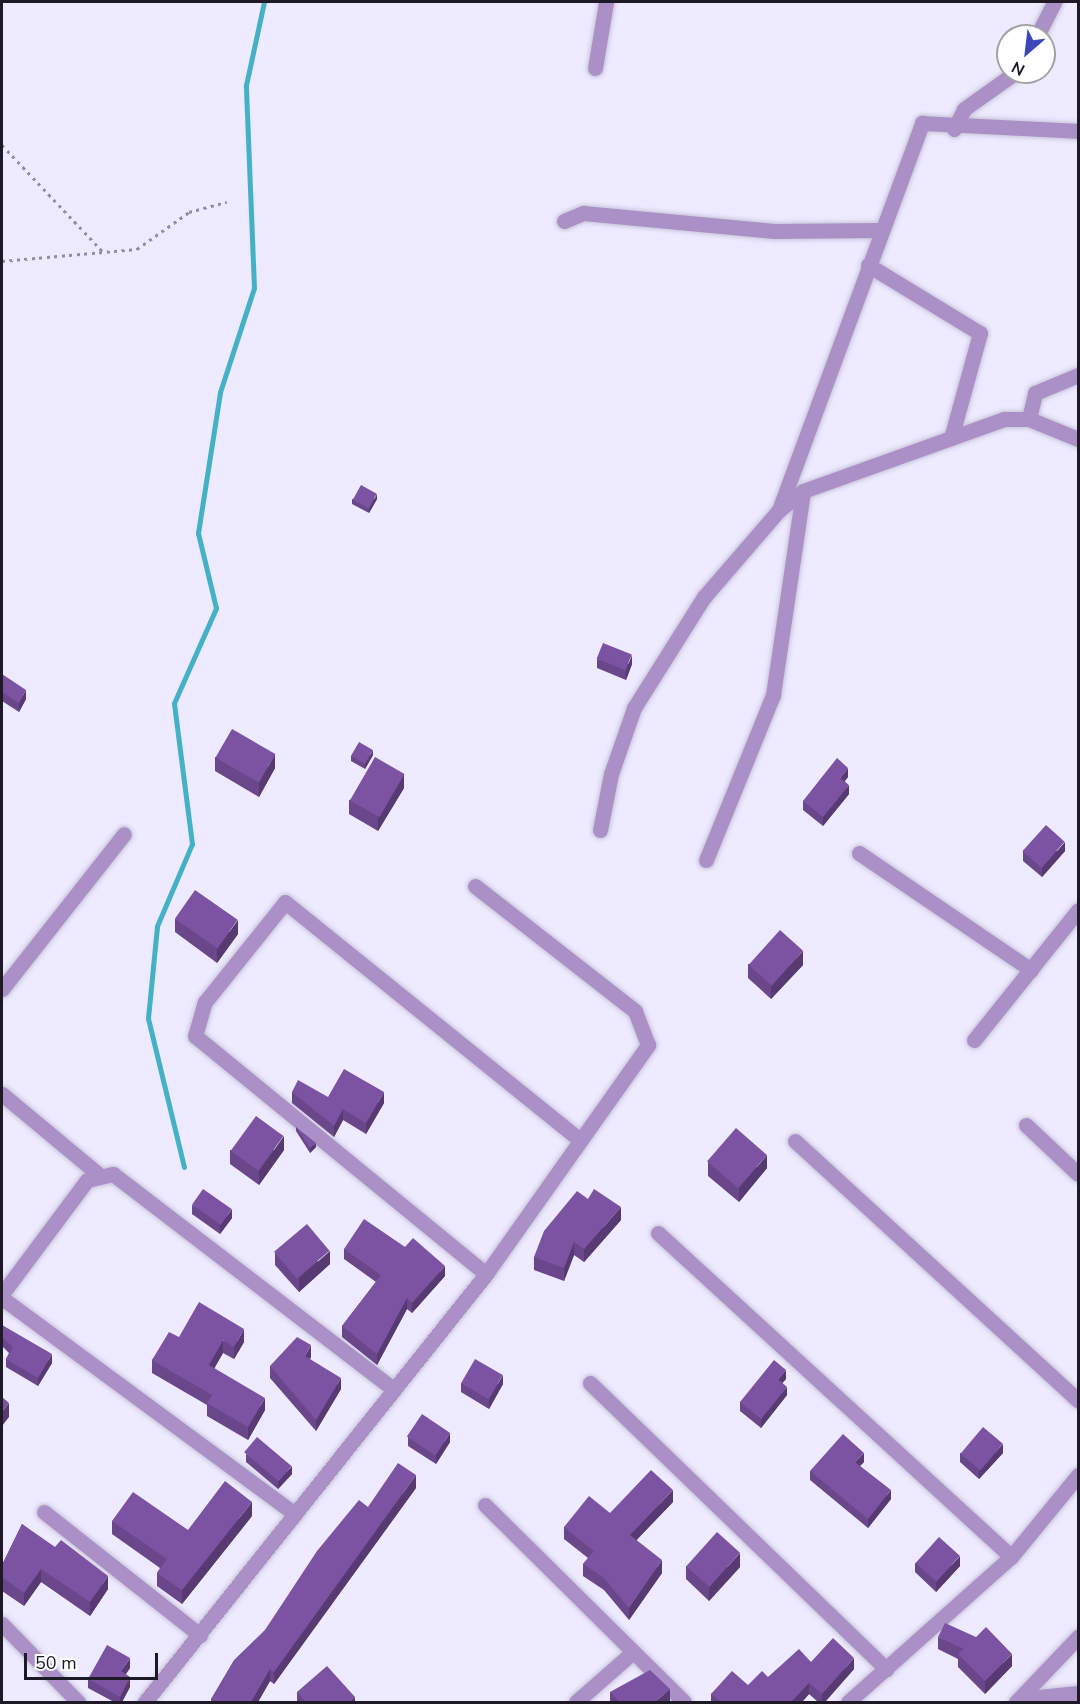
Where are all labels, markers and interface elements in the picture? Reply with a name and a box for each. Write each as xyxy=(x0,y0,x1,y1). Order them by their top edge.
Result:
north arrow xyxy=(996,24,1056,84)
text: N xyxy=(1008,56,1029,81)
scale bar xyxy=(27,1641,160,1679)
text: 50 m xyxy=(35,1651,77,1675)

